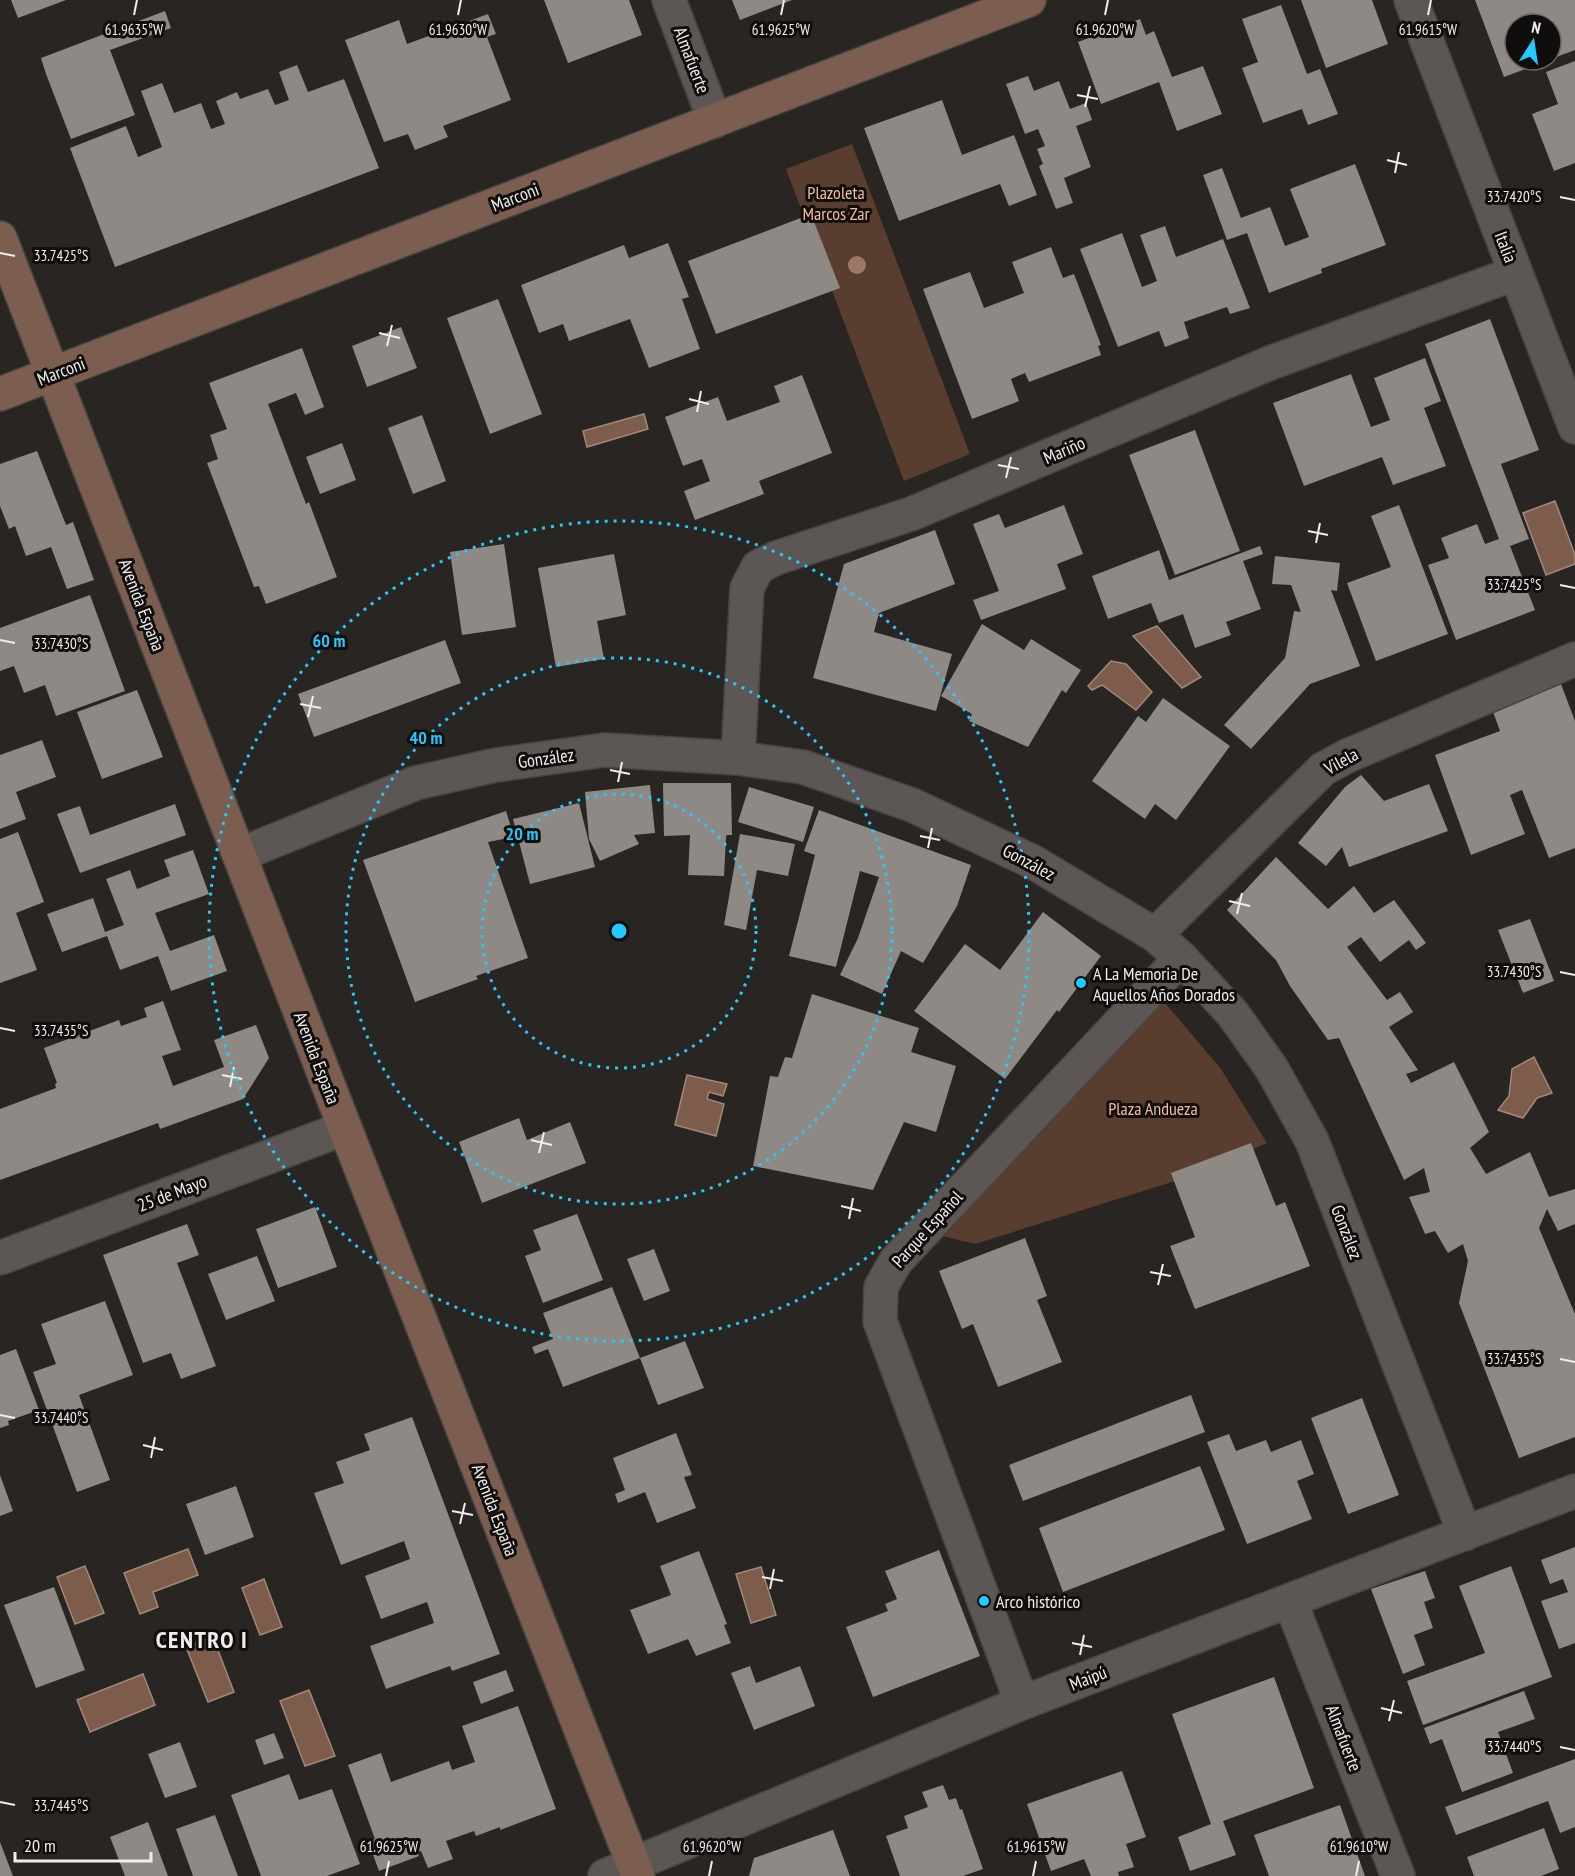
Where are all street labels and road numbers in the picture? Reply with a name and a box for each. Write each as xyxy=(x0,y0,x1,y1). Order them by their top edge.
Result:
street label: Almafuerte xyxy=(669,24,715,96)
street label: Marconi xyxy=(488,177,542,217)
street label: Italia xyxy=(1490,228,1522,266)
street label: Marconi xyxy=(34,351,88,391)
street label: Mariño xyxy=(1040,431,1089,469)
street label: Avenida España xyxy=(114,556,170,654)
street label: Vilela xyxy=(1319,742,1362,780)
street label: González xyxy=(517,743,575,773)
street label: González xyxy=(999,839,1059,885)
street label: Avenida España xyxy=(289,1009,345,1107)
street label: 25 de Mayo xyxy=(134,1169,210,1217)
street label: Parque Español xyxy=(887,1185,968,1272)
street label: González xyxy=(1326,1202,1368,1262)
street label: Avenida España xyxy=(467,1461,523,1559)
street label: Maipú xyxy=(1066,1660,1110,1696)
street label: Almafuerte xyxy=(1321,1702,1367,1774)

